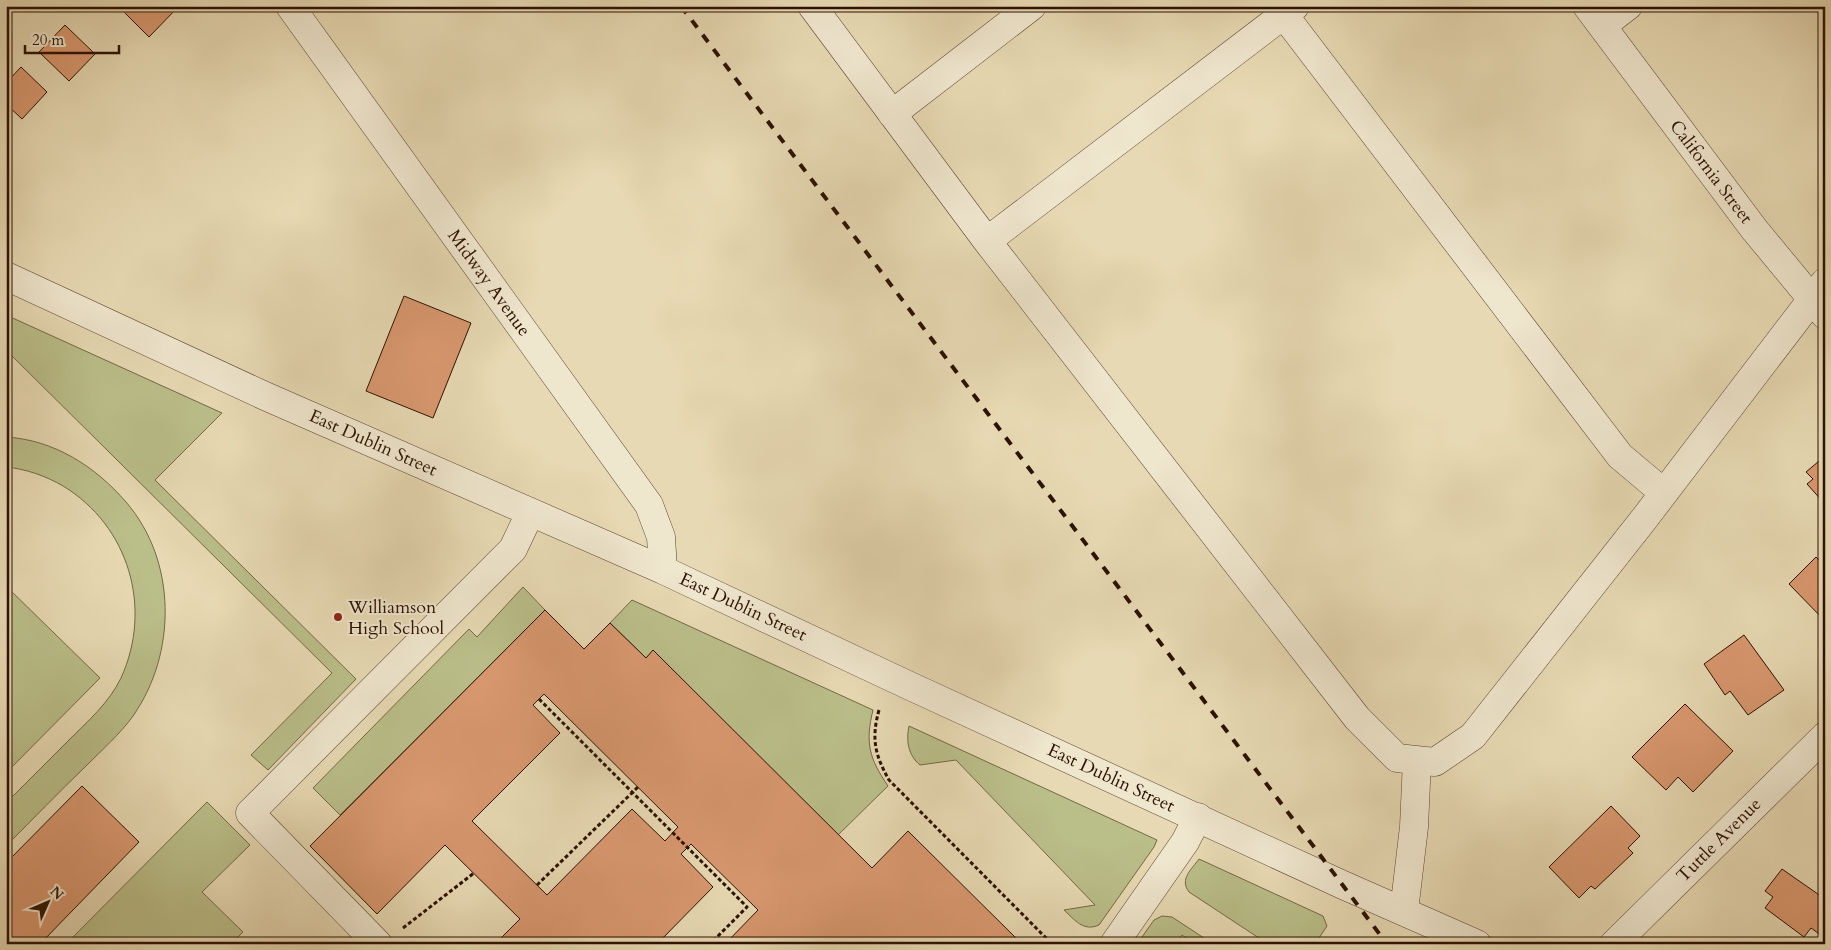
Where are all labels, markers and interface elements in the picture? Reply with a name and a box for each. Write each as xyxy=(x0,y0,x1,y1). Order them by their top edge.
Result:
scale bar xyxy=(25,22,119,54)
text: 20 m xyxy=(32,30,64,50)
street label: California Street xyxy=(1664,115,1759,229)
street label: Midway Avenue xyxy=(442,224,536,342)
street label: East Dublin Street xyxy=(305,404,441,483)
street label: East Dublin Street xyxy=(675,567,811,648)
place label: Williamson High School xyxy=(347,595,444,641)
marker: Williamson High School xyxy=(332,611,344,623)
street label: East Dublin Street xyxy=(1043,738,1179,819)
street label: Tuttle Avenue xyxy=(1671,792,1767,888)
north arrow xyxy=(22,878,72,928)
text: N xyxy=(46,882,68,904)

